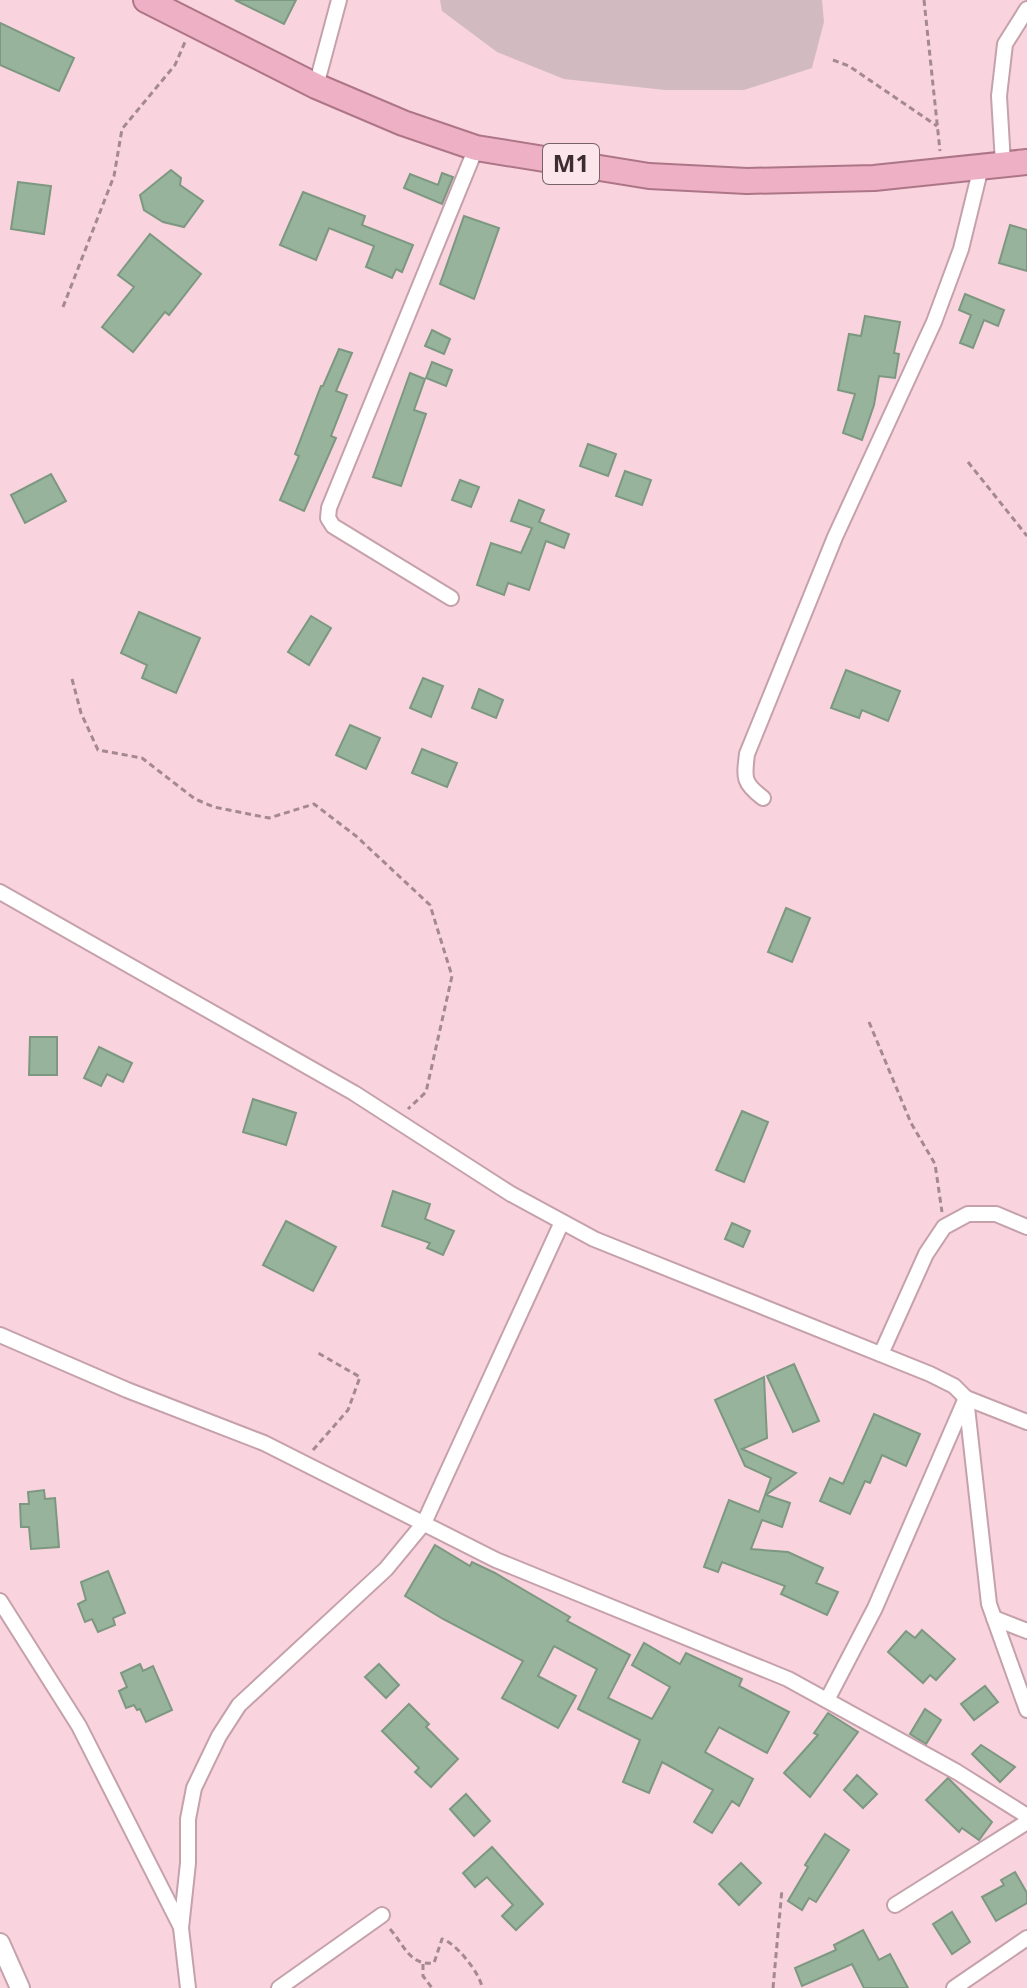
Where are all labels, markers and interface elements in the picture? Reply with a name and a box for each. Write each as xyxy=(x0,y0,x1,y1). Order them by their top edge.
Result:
road number: M1 xyxy=(543,144,599,184)

